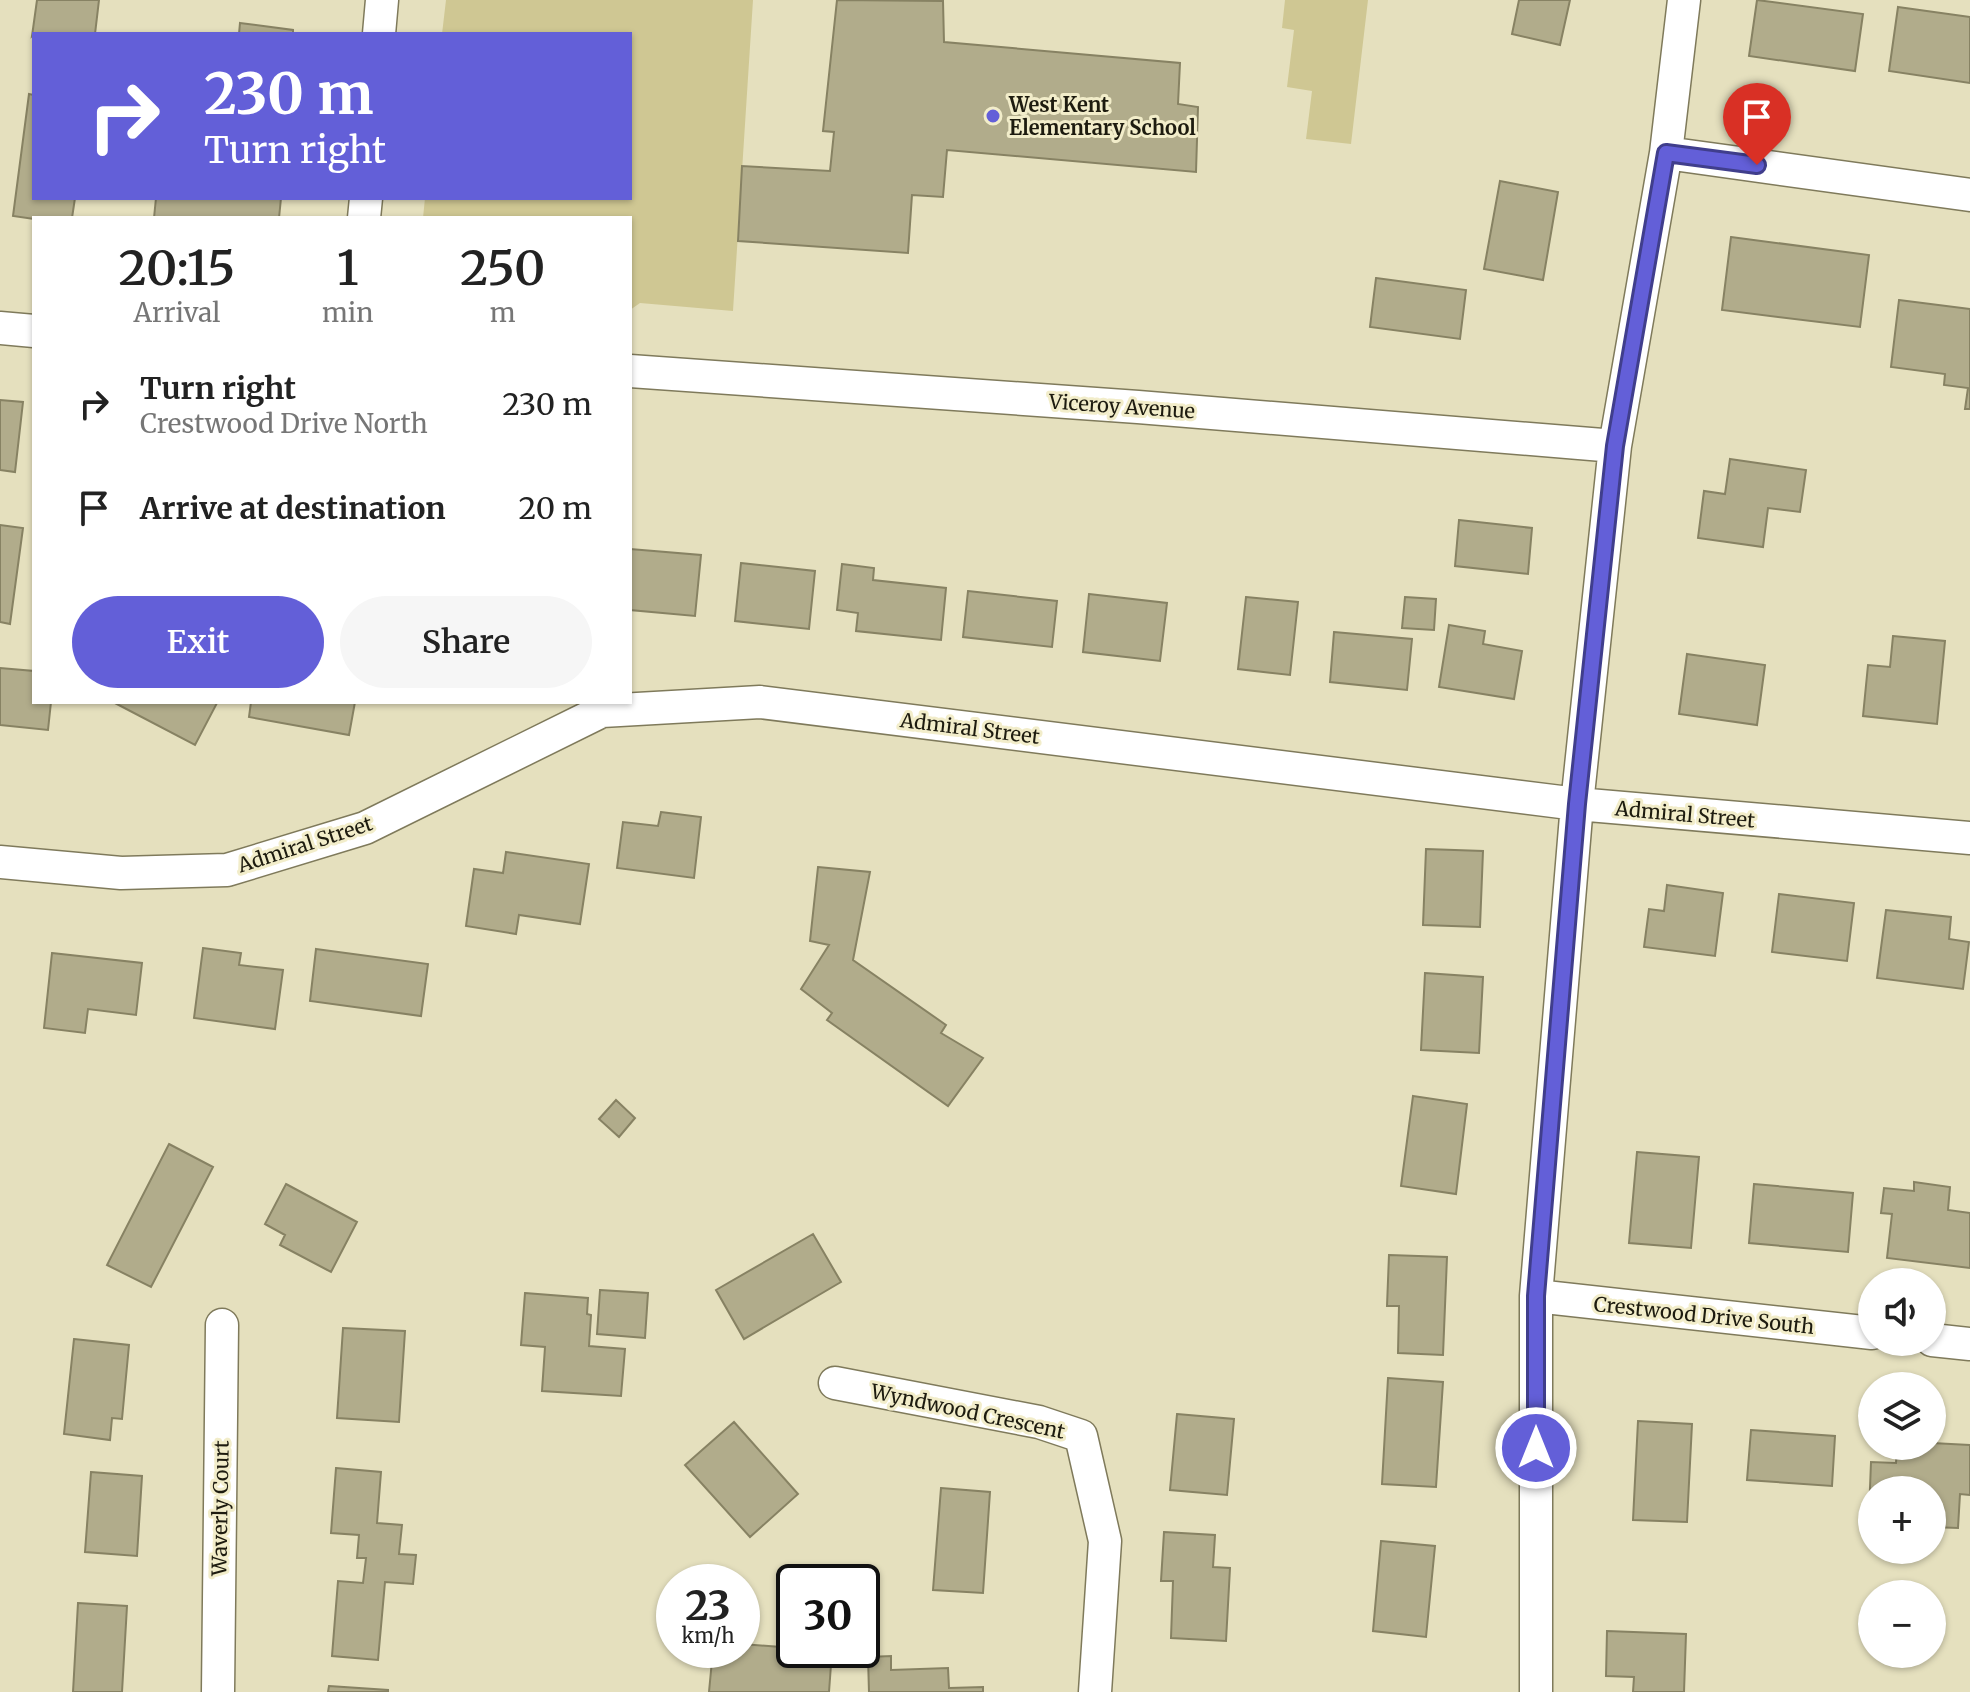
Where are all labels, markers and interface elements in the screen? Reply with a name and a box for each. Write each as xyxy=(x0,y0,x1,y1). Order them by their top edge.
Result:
text: 230 m xyxy=(204,59,374,129)
icon: right xyxy=(72,64,176,168)
pin xyxy=(1723,83,1791,165)
place label: West Kent Elementary School xyxy=(1008,92,1196,140)
icon: arrive xyxy=(1735,95,1779,139)
marker: West Kent Elementary School xyxy=(984,107,1002,125)
text: Turn right xyxy=(204,128,386,173)
text: 20:15 xyxy=(119,238,235,298)
text: 1 xyxy=(337,238,359,298)
text: 250 xyxy=(460,238,545,298)
text: Arrival xyxy=(134,296,220,329)
text: min xyxy=(322,296,373,329)
text: m xyxy=(490,296,516,329)
text: Turn right xyxy=(140,369,296,407)
icon: right xyxy=(72,382,116,426)
text: 230 m xyxy=(502,385,592,423)
street label: Viceroy Avenue xyxy=(1047,388,1196,424)
text: Crestwood Drive North xyxy=(140,407,428,440)
icon: arrive xyxy=(72,486,116,530)
text: Arrive at destination xyxy=(140,489,446,527)
text: 20 m xyxy=(519,489,592,527)
button: Exit xyxy=(72,596,324,688)
button: Share xyxy=(340,596,592,688)
street label: Admiral Street xyxy=(898,707,1041,749)
street label: Admiral Street xyxy=(1613,795,1756,833)
street label: Admiral Street xyxy=(233,810,376,878)
map controls xyxy=(1858,1268,1946,1668)
button: sound xyxy=(1858,1268,1946,1356)
street label: Crestwood Drive South xyxy=(1593,1291,1815,1339)
button: layers xyxy=(1858,1372,1946,1460)
street label: Wyndwood Crescent xyxy=(868,1378,1067,1444)
position arrow xyxy=(1494,1406,1578,1490)
street label: Waverly Court xyxy=(206,1440,234,1577)
button: + xyxy=(1858,1476,1946,1564)
speed limit sign: 30 xyxy=(776,1564,880,1668)
button: − xyxy=(1858,1580,1946,1668)
text: 23 xyxy=(685,1581,731,1631)
text: km/h xyxy=(682,1623,734,1648)

